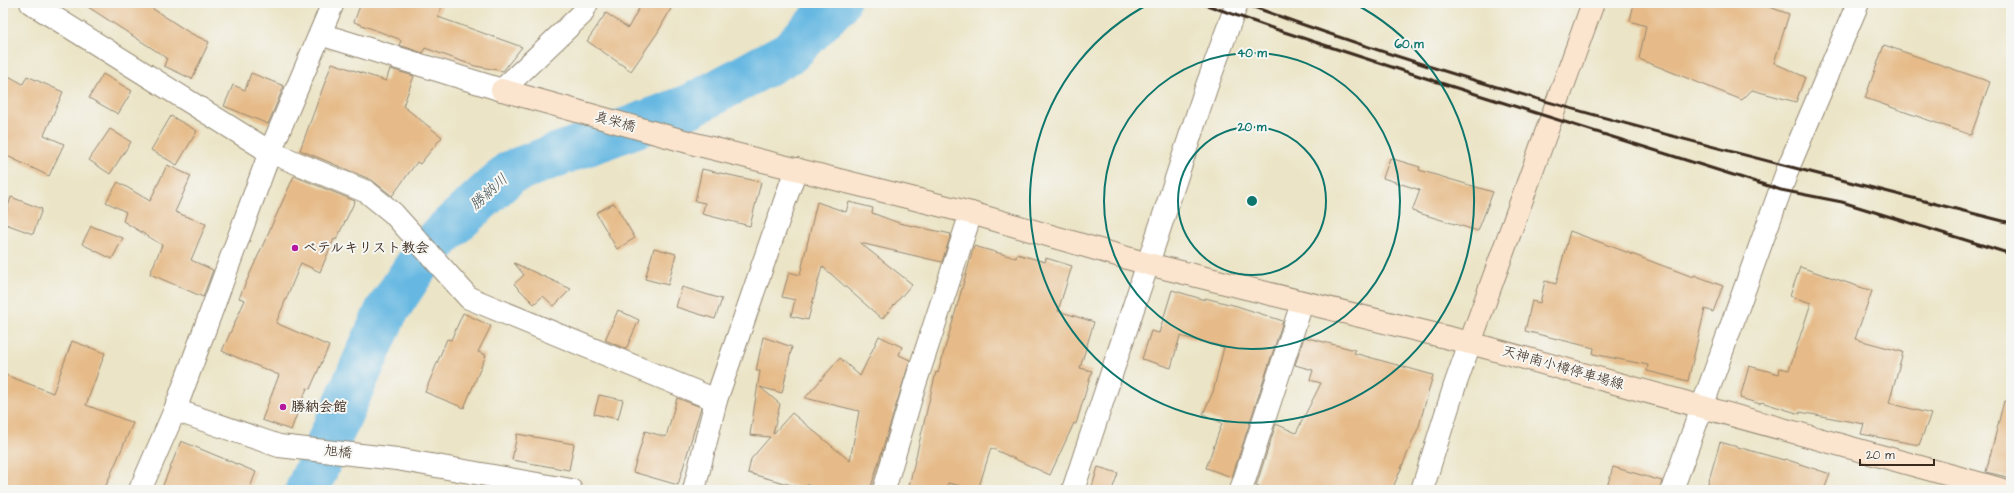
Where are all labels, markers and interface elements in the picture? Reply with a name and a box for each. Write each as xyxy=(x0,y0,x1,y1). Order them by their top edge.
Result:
text: 60 m xyxy=(1394,36,1424,53)
text: 40 m xyxy=(1237,45,1268,62)
street label: 真栄橋 xyxy=(592,107,638,137)
text: 20 m xyxy=(1237,119,1267,136)
water label: 勝納川 xyxy=(465,169,513,215)
centre of rings xyxy=(1245,194,1259,208)
place label: べテルキリスト教会 xyxy=(303,238,429,258)
marker: べテルキリスト教会 xyxy=(290,243,300,253)
street label: 天神南小樽停車場線 xyxy=(1500,341,1626,395)
place label: 勝納会館 xyxy=(291,397,347,417)
marker: 勝納会館 xyxy=(278,402,288,412)
street label: 旭橋 xyxy=(323,441,353,463)
scale bar xyxy=(1860,441,1934,467)
text: 20 m xyxy=(1866,447,1895,464)

